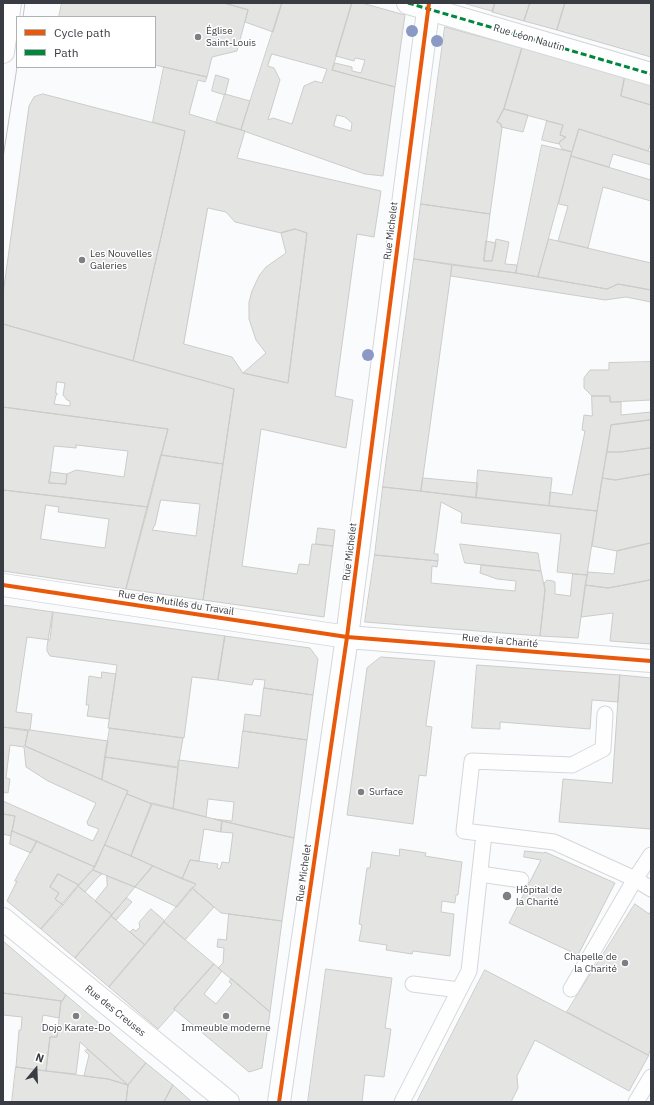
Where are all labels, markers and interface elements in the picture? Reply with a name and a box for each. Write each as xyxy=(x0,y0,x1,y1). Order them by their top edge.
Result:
legend xyxy=(16,16,156,68)
street label: Rue Léon Nautin xyxy=(492,22,566,54)
text: Cycle path xyxy=(54,25,111,40)
place label: Église Saint-Louis xyxy=(206,25,256,48)
marker: Église Saint-Louis xyxy=(193,32,203,42)
text: Path xyxy=(54,45,79,60)
street label: Rue Michelet xyxy=(381,201,401,261)
place label: Les Nouvelles Galeries xyxy=(90,248,152,272)
marker: Les Nouvelles Galeries xyxy=(77,255,87,265)
street label: Rue Michelet xyxy=(340,522,360,582)
street label: Rue des Mutilés du Travail xyxy=(117,588,235,618)
street label: Rue de la Charité xyxy=(461,632,539,650)
place label: Surface xyxy=(369,786,403,798)
marker: Surface xyxy=(356,787,366,797)
street label: Rue Michelet xyxy=(294,843,314,903)
place label: Hôpital de la Charité xyxy=(516,884,562,908)
marker: Hôpital de la Charité xyxy=(501,890,513,902)
place label: Chapelle de la Charité xyxy=(564,951,617,974)
marker: Chapelle de la Charité xyxy=(620,958,630,968)
street label: Rue des Creuses xyxy=(82,983,148,1039)
marker: Dojo Karate-Do xyxy=(71,1011,81,1021)
marker: Immeuble moderne xyxy=(221,1011,231,1021)
place label: Dojo Karate-Do xyxy=(42,1022,110,1034)
place label: Immeuble moderne xyxy=(181,1022,271,1034)
north arrow xyxy=(16,1049,56,1089)
text: N xyxy=(34,1050,46,1066)

